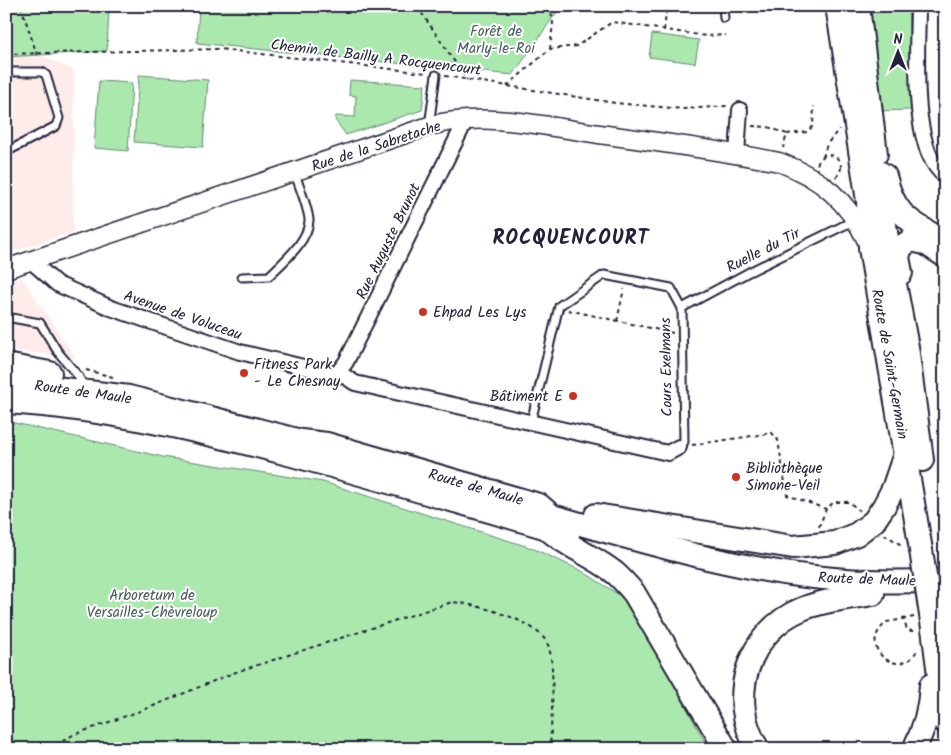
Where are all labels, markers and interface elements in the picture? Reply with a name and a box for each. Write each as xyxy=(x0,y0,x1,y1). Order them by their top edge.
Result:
park label: Forêt de Marly-le-Roi xyxy=(457,20,536,61)
north arrow xyxy=(874,28,924,78)
text: N xyxy=(894,29,903,51)
street label: Chemin de Bailly A Rocquencourt xyxy=(269,33,483,83)
street label: Rue de la Sabretache xyxy=(309,115,444,179)
street label: Rue Auguste Brunot xyxy=(350,179,428,304)
street label: Ruelle du Tir xyxy=(722,222,806,280)
district label: ROCQUENCOURT xyxy=(493,223,651,255)
street label: Avenue de Voluceau xyxy=(120,284,245,347)
street label: Route de Saint-Germain xyxy=(864,287,914,441)
place label: Ehpad Les Lys xyxy=(433,301,527,325)
marker: Ehpad Les Lys xyxy=(417,306,429,318)
street label: Cours Exelmans xyxy=(654,317,680,417)
place label: Fitness Park - Le Chesnay xyxy=(254,353,341,394)
marker: Fitness Park - Le Chesnay xyxy=(238,367,250,379)
street label: Route de Maule xyxy=(33,374,133,412)
place label: Bâtiment E xyxy=(490,385,564,409)
marker: Bâtiment E xyxy=(567,390,579,402)
place label: Bibliothèque Simone-Veil xyxy=(746,457,823,498)
street label: Route de Maule xyxy=(425,463,526,513)
marker: Bibliothèque Simone-Veil xyxy=(730,471,742,483)
street label: Route de Maule xyxy=(818,566,917,594)
park label: Arboretum de Versailles-Chèvreloup xyxy=(87,584,217,625)

